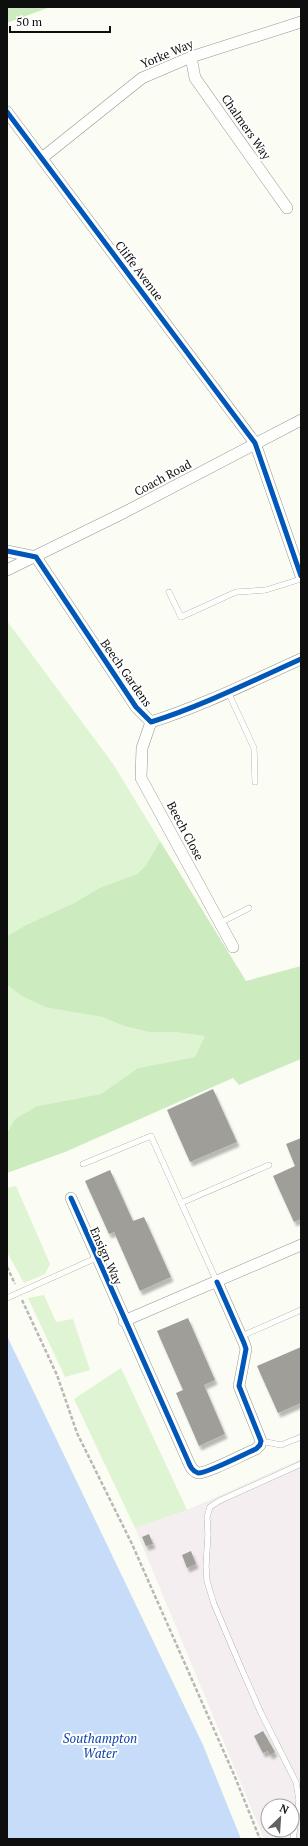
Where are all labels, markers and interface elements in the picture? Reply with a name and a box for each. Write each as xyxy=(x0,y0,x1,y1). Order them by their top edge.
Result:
scale bar xyxy=(10,8,110,34)
text: 50 m xyxy=(16,14,43,29)
street label: Yorke Way xyxy=(138,35,196,71)
street label: Chalmers Way xyxy=(218,91,275,163)
street label: Cliffe Avenue xyxy=(112,238,167,304)
street label: Coach Road xyxy=(132,456,194,499)
street label: Beech Gardens xyxy=(98,636,155,709)
street label: Beech Close xyxy=(164,799,207,863)
street label: Ensign Way xyxy=(87,1225,126,1288)
water label: Southampton Water xyxy=(63,1729,137,1762)
north arrow xyxy=(260,1798,300,1838)
text: N xyxy=(277,1801,292,1817)

